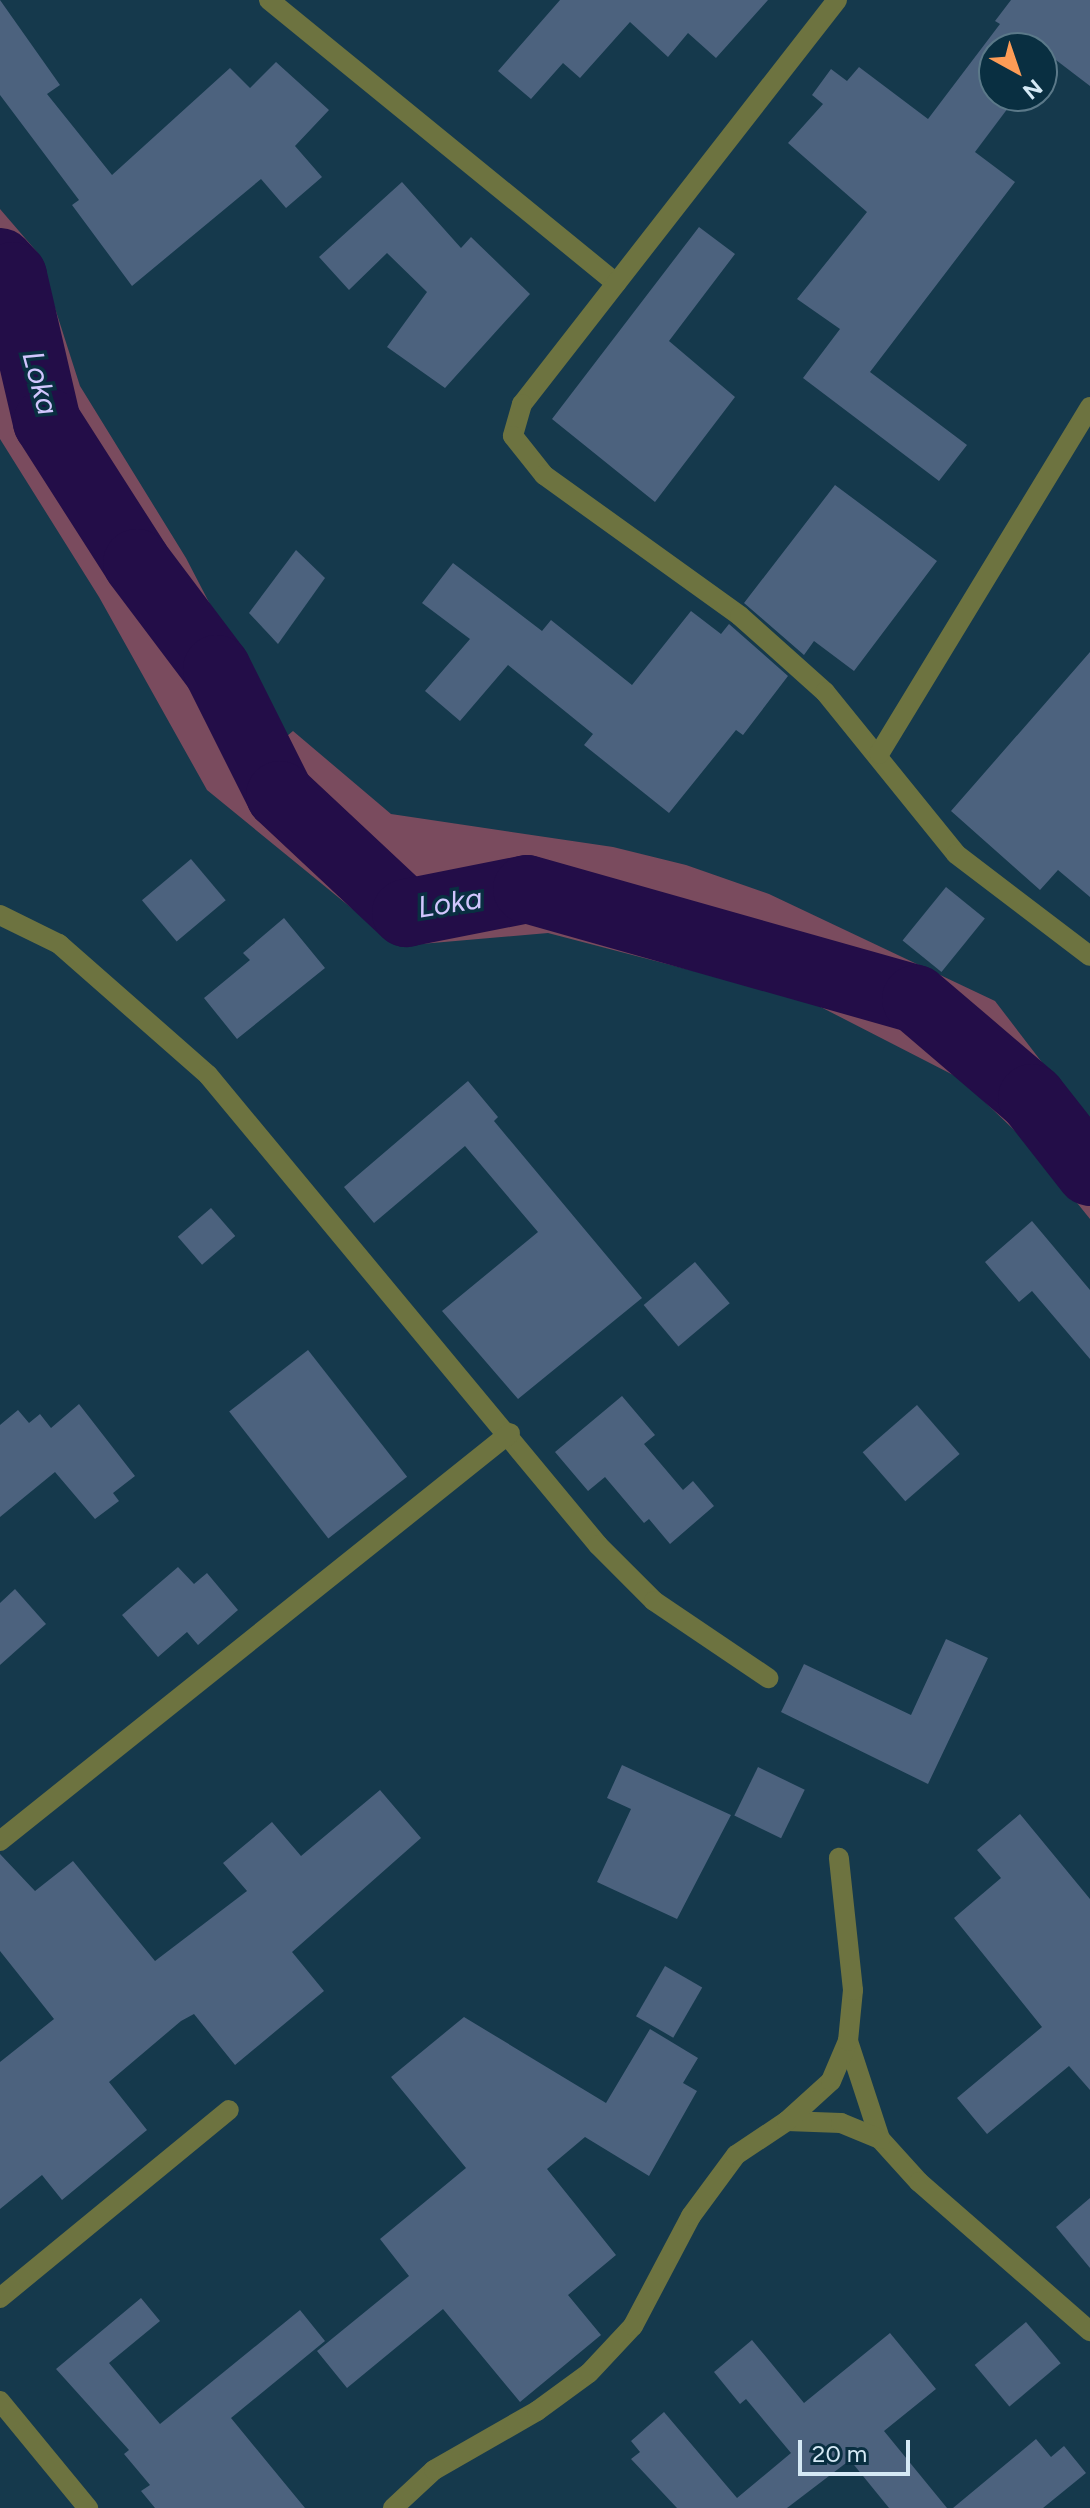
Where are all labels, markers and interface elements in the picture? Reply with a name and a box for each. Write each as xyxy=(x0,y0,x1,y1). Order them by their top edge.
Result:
north arrow xyxy=(978,32,1058,112)
text: N xyxy=(1017,73,1048,105)
water label: Loka xyxy=(14,347,66,419)
water label: Loka xyxy=(415,880,485,926)
scale bar xyxy=(802,2424,914,2474)
text: 20 m xyxy=(812,2439,867,2468)

